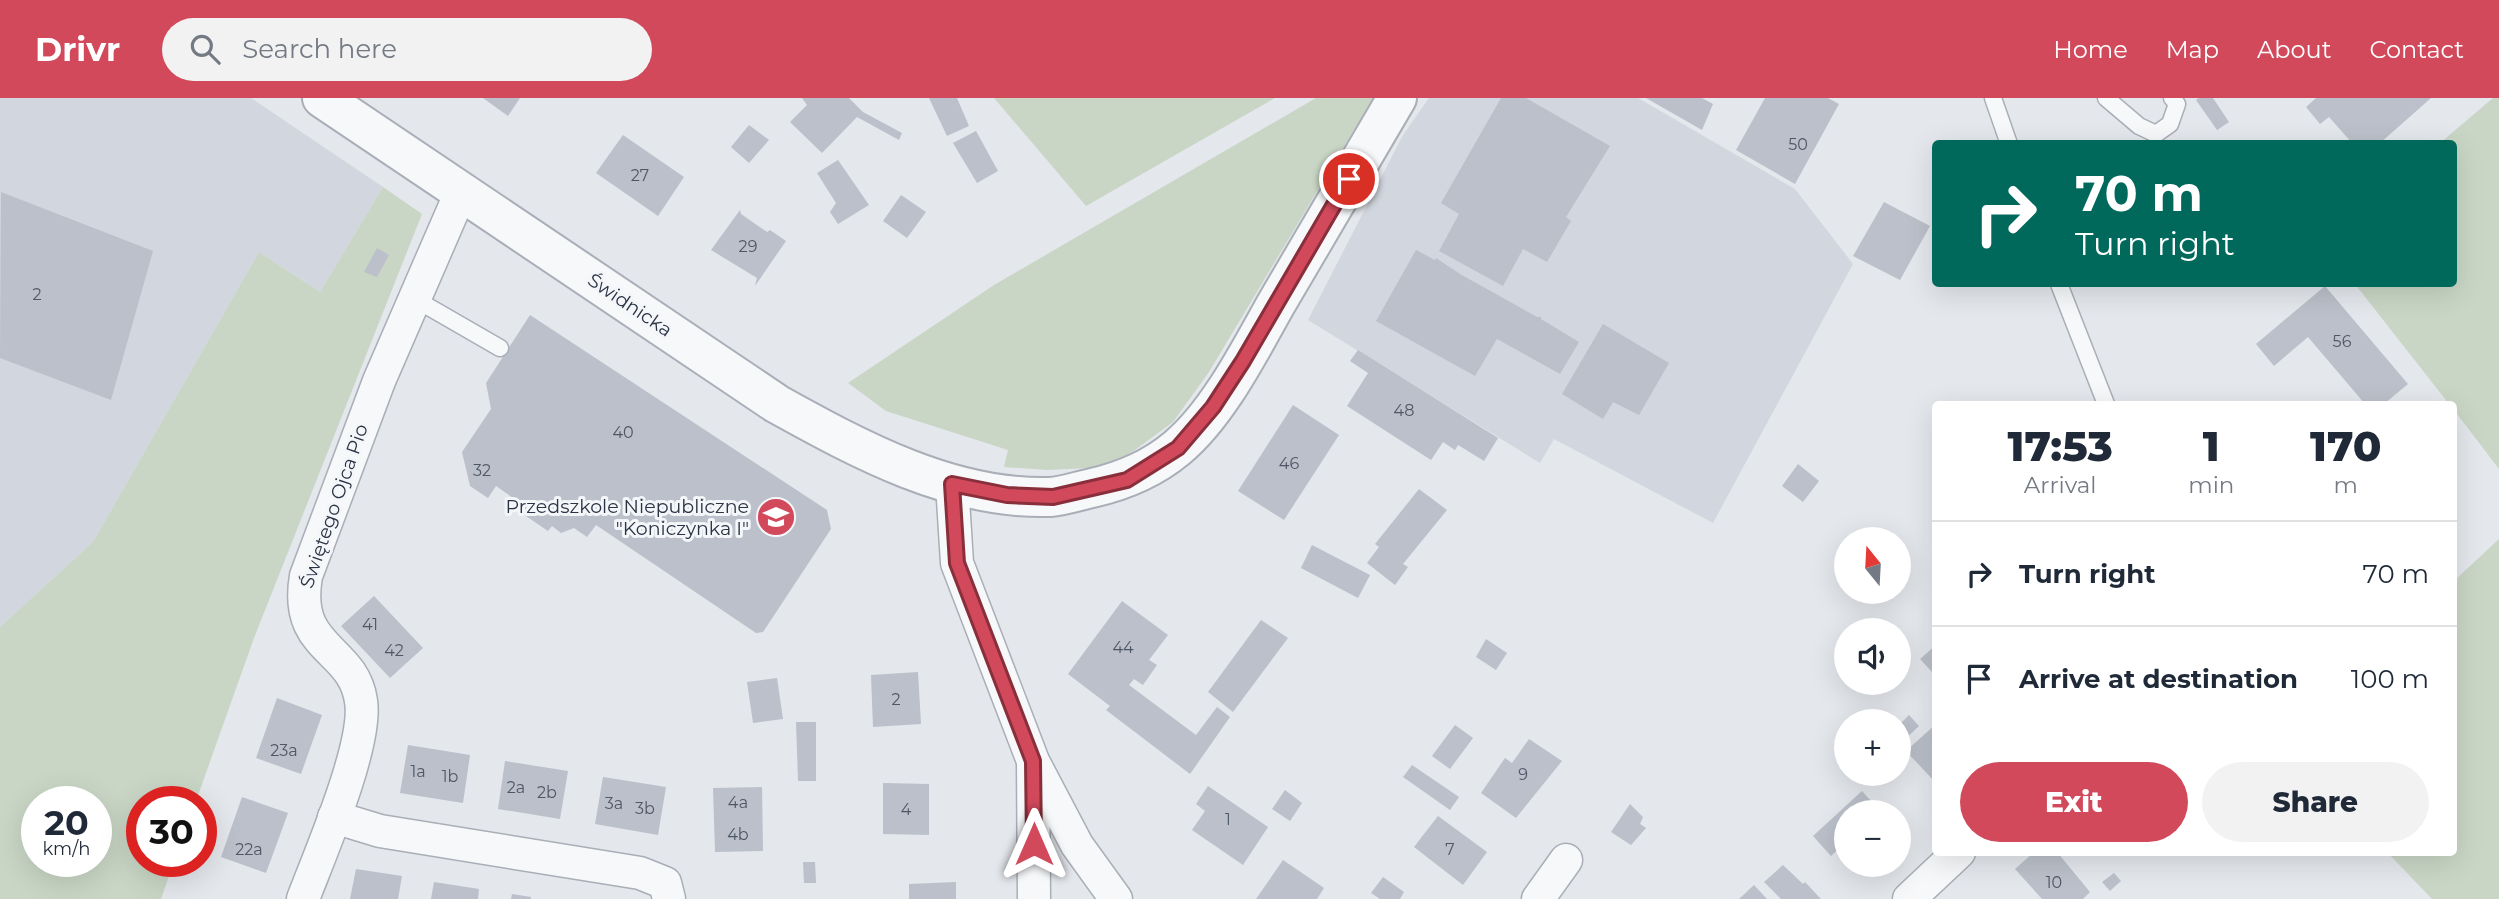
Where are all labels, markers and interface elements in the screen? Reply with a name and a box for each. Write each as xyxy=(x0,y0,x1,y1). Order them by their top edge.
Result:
search box xyxy=(162,18,652,81)
text: Drivr xyxy=(35,29,120,69)
icon: search xyxy=(186,30,224,68)
text: Search here xyxy=(242,33,397,65)
text: Home xyxy=(2053,35,2128,64)
text: Map xyxy=(2166,35,2219,64)
text: About xyxy=(2257,35,2331,64)
text: Contact xyxy=(2369,35,2464,64)
house number: 50 xyxy=(1788,135,1808,154)
pin xyxy=(1319,149,1379,209)
icon: arrive xyxy=(1330,160,1368,198)
text: 70 m xyxy=(2075,164,2203,223)
house number: 27 xyxy=(631,166,649,185)
icon: right xyxy=(1960,168,2051,259)
text: Turn right xyxy=(2075,224,2235,263)
house number: 29 xyxy=(739,237,757,256)
street label: Świdnicka xyxy=(583,268,677,342)
house number: 2 xyxy=(32,285,42,304)
house number: 56 xyxy=(2333,332,2352,351)
house number: 48 xyxy=(1394,401,1414,420)
text: 17:53 xyxy=(2008,420,2113,472)
text: 1 xyxy=(2203,420,2220,472)
text: 170 xyxy=(2310,420,2381,472)
street label: Świętego Ojca Pio xyxy=(295,421,373,591)
house number: 40 xyxy=(612,423,634,442)
house number: 46 xyxy=(1279,454,1299,473)
house number: 32 xyxy=(473,461,491,480)
text: Arrival xyxy=(2024,471,2096,499)
text: min xyxy=(2188,471,2234,499)
text: m xyxy=(2333,471,2358,499)
place label: Przedszkole Niepubliczne "Koniczynka I" xyxy=(505,495,749,540)
school or university icon: Przedszkole Niepubliczne "Koniczynka I" xyxy=(755,496,797,538)
north arrow xyxy=(1834,527,1911,604)
map controls xyxy=(1834,527,1911,877)
icon: right xyxy=(1960,555,1998,593)
text: Turn right xyxy=(2019,558,2155,590)
text: 70 m xyxy=(2363,558,2429,590)
house number: 41 xyxy=(362,615,378,634)
button: sound xyxy=(1834,618,1911,695)
house number: 44 xyxy=(1112,638,1134,657)
house number: 42 xyxy=(384,641,404,660)
icon: arrive xyxy=(1960,660,1998,698)
text: Arrive at destination xyxy=(2019,663,2298,695)
text: 100 m xyxy=(2351,663,2429,695)
house number: 2 xyxy=(891,690,901,709)
button: + xyxy=(1834,709,1911,786)
house number: 23a xyxy=(270,741,298,760)
house number: 1a xyxy=(410,762,426,781)
button: Exit xyxy=(1960,762,2188,842)
button: Share xyxy=(2202,762,2429,842)
house number: 9 xyxy=(1518,765,1528,784)
house number: 1b xyxy=(442,767,458,786)
house number: 2a xyxy=(507,778,525,797)
house number: 2b xyxy=(537,783,557,802)
speed limit sign: 30 xyxy=(126,786,217,877)
house number: 4a xyxy=(728,793,748,812)
house number: 3a xyxy=(605,794,623,813)
house number: 3b xyxy=(635,799,655,818)
house number: 4 xyxy=(901,800,912,819)
button: − xyxy=(1834,800,1911,877)
text: 20 xyxy=(44,801,89,844)
position arrow xyxy=(997,807,1071,881)
house number: 1 xyxy=(1225,810,1231,829)
house number: 4b xyxy=(727,825,749,844)
text: km/h xyxy=(42,838,91,860)
house number: 22a xyxy=(235,840,263,859)
house number: 7 xyxy=(1445,840,1455,859)
house number: 10 xyxy=(2046,873,2062,892)

